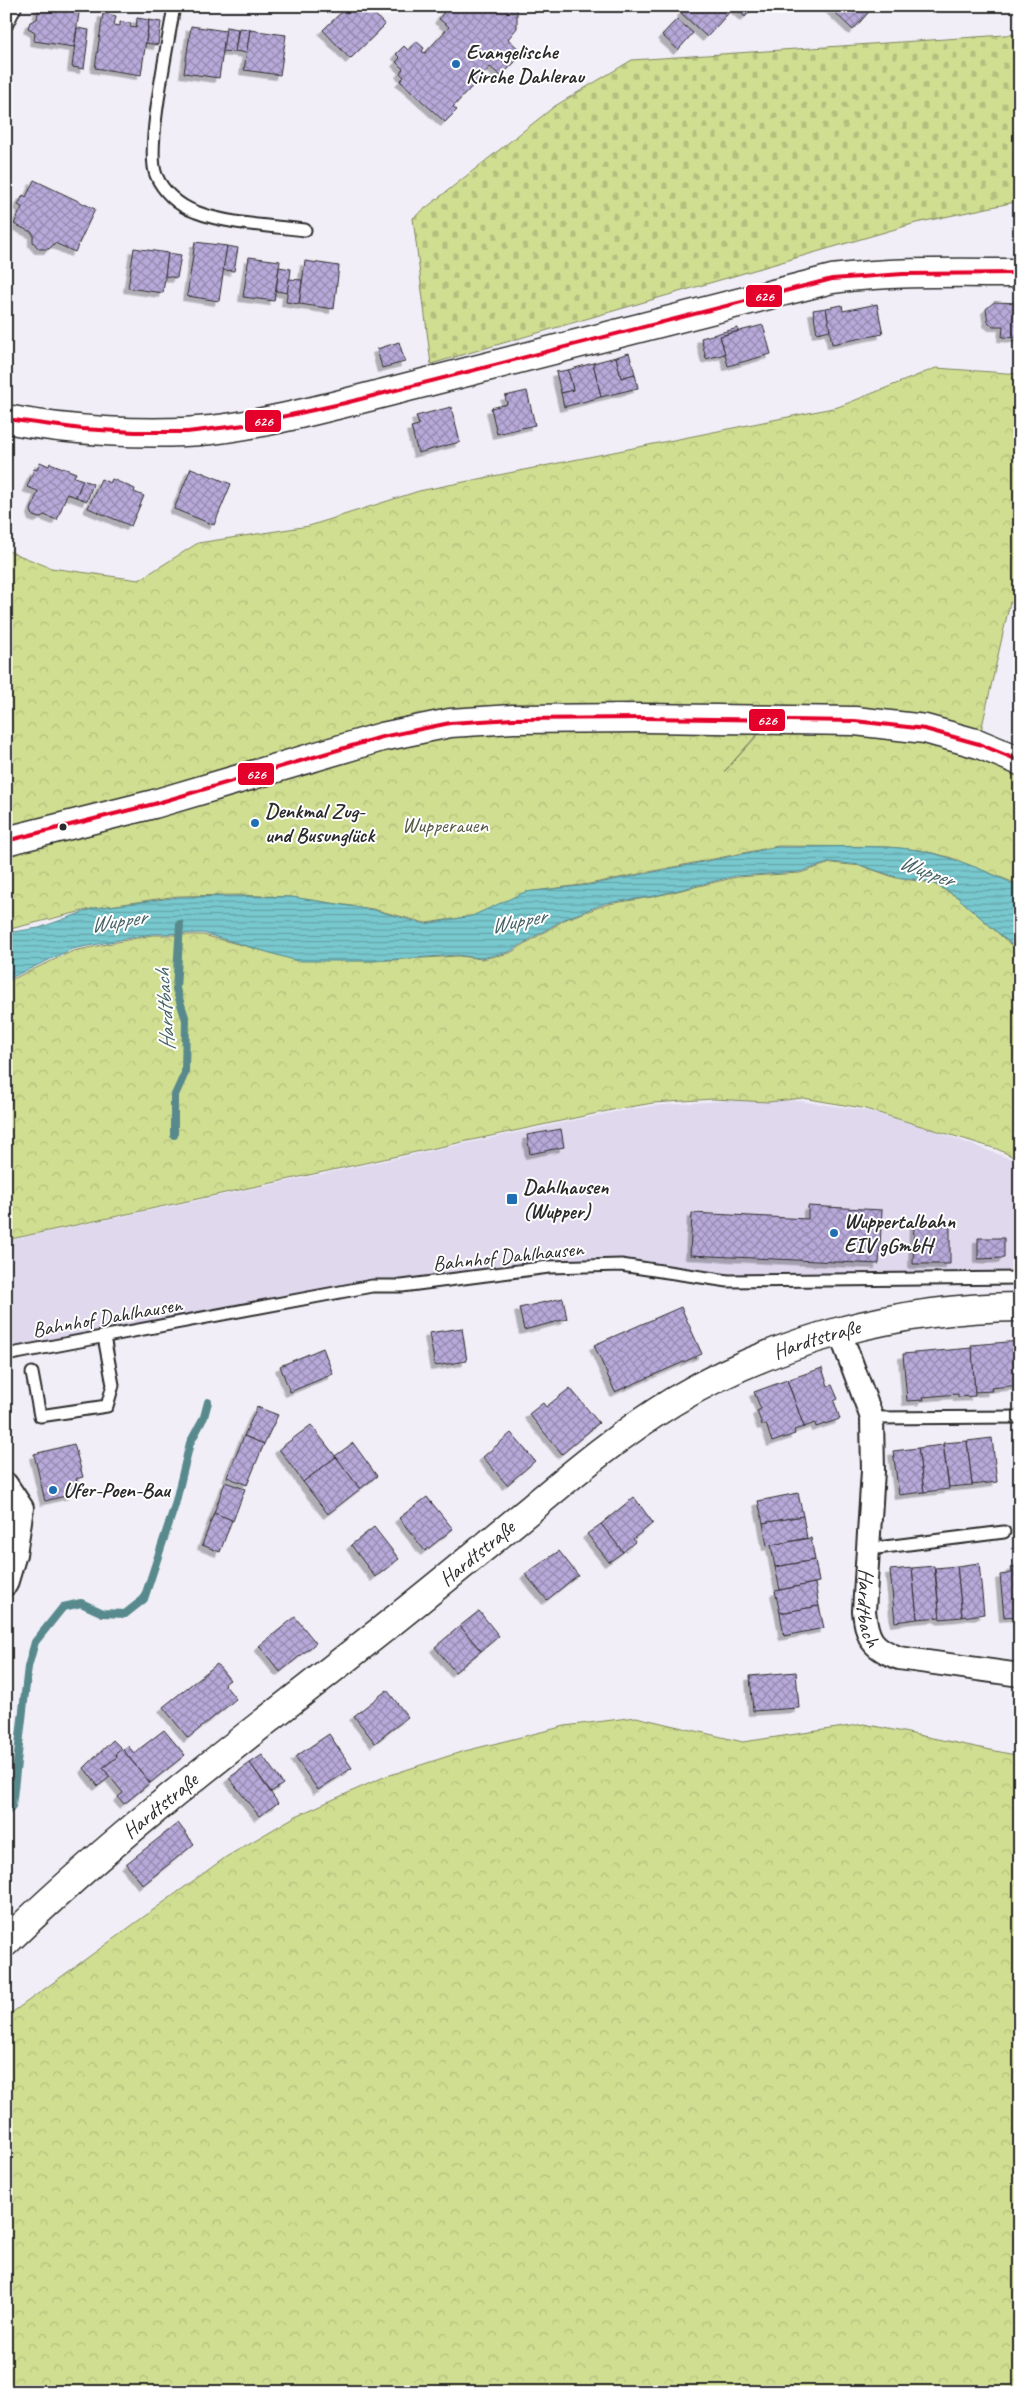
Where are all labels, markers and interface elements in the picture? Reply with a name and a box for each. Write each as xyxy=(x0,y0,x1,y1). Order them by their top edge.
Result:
place label: Evangelische Kirche Dahlerau xyxy=(466,39,586,89)
marker: Evangelische Kirche Dahlerau xyxy=(450,58,462,70)
line badge: 626 xyxy=(745,284,783,308)
text: 626 xyxy=(754,288,775,305)
line badge: 626 xyxy=(244,409,282,433)
text: 626 xyxy=(253,413,274,430)
line badge: 626 xyxy=(748,708,786,732)
text: 626 xyxy=(757,712,778,729)
line badge: 626 xyxy=(237,762,275,786)
text: 626 xyxy=(246,766,267,783)
place label: Denkmal Zug- und Busunglück xyxy=(265,798,376,848)
park label: Wupperauen xyxy=(402,812,488,838)
marker: Denkmal Zug- und Busunglück xyxy=(249,817,261,829)
unlabelled marker xyxy=(58,822,68,832)
water label: Wupper xyxy=(896,848,961,895)
water label: Wupper xyxy=(488,901,552,940)
water label: Wupper xyxy=(88,902,152,939)
water label: Hardtbach xyxy=(148,966,182,1052)
place label: Dahlhausen (Wupper) xyxy=(523,1174,609,1224)
marker: Dahlhausen (Wupper) xyxy=(505,1192,519,1206)
place label: Wuppertalbahn EIV gGmbH xyxy=(844,1208,955,1258)
marker: Wuppertalbahn EIV gGmbH xyxy=(828,1227,840,1239)
street label: Bahnhof Dahlhausen xyxy=(431,1235,586,1277)
street label: Bahnhof Dahlhausen xyxy=(30,1291,185,1343)
street label: Hardtstraße xyxy=(769,1313,865,1365)
place label: Ufer-Poen-Bau xyxy=(63,1477,172,1503)
marker: Ufer-Poen-Bau xyxy=(47,1484,59,1496)
street label: Hardtstraße xyxy=(434,1513,522,1592)
street label: Hardtbach xyxy=(851,1568,886,1652)
street label: Hardtstraße xyxy=(117,1766,205,1844)

